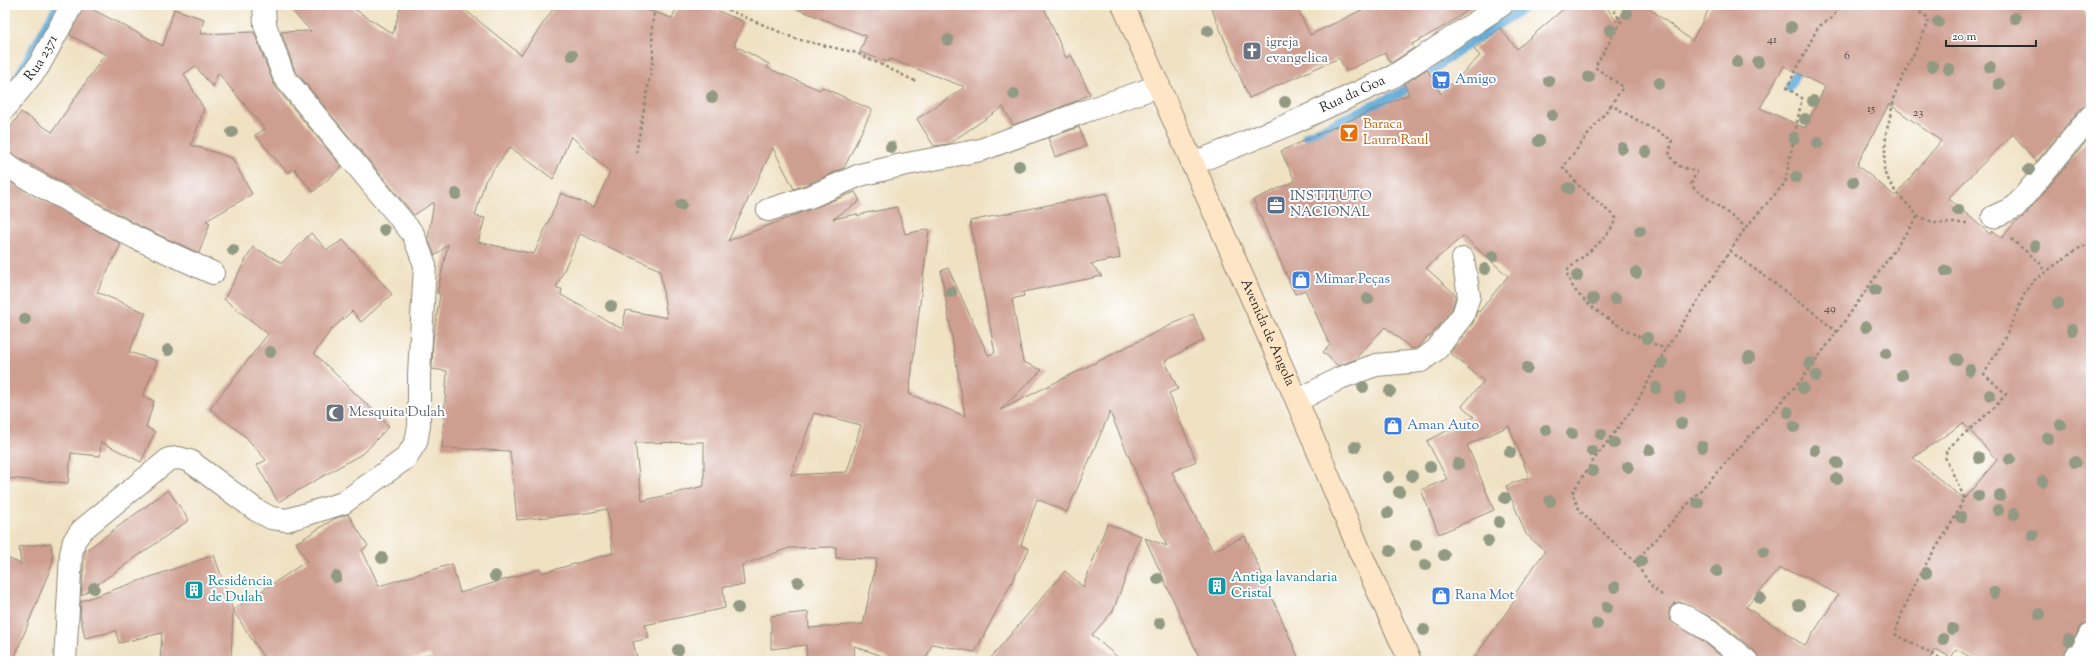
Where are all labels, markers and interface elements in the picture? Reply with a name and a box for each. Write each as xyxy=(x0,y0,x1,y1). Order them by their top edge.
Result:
scale bar xyxy=(1946,22,2036,48)
text: 20 m xyxy=(1952,28,1977,46)
street label: Rua 2371 xyxy=(20,31,64,86)
house number: 41 xyxy=(1767,31,1777,49)
place label: igreja evangelica xyxy=(1266,33,1329,69)
church icon: igreja evangelica xyxy=(1241,40,1263,62)
house number: 6 xyxy=(1844,47,1850,65)
supermarket icon: Amigo xyxy=(1430,69,1452,91)
place label: Amigo xyxy=(1455,70,1497,90)
street label: Rua da Goa xyxy=(1317,71,1389,119)
house number: 15 xyxy=(1867,100,1875,118)
house number: 23 xyxy=(1913,104,1923,122)
place label: Baraca Laura Raul xyxy=(1363,115,1429,151)
bar icon: Baraca Laura Raul xyxy=(1338,122,1360,144)
place label: INSTITUTO NACIONAL xyxy=(1290,187,1372,223)
office icon: INSTITUTO NACIONAL xyxy=(1265,194,1287,216)
shop icon: Mimar Peças xyxy=(1290,269,1312,291)
place label: Mimar Peças xyxy=(1315,270,1390,290)
street label: Avenida de Angola xyxy=(1235,276,1300,390)
house number: 49 xyxy=(1824,300,1836,318)
mosque icon: Mesquita Dulah xyxy=(324,402,346,424)
place label: Mesquita Dulah xyxy=(349,403,445,423)
shop icon: Aman Auto xyxy=(1382,415,1404,437)
place label: Aman Auto xyxy=(1407,416,1479,436)
place label: Antiga lavandaria Cristal xyxy=(1231,568,1338,604)
place label: Residência de Dulah xyxy=(208,572,273,608)
building icon: Antiga lavandaria Cristal xyxy=(1206,575,1228,597)
building icon: Residência de Dulah xyxy=(183,579,205,601)
shop icon: Rana Mot xyxy=(1430,585,1452,607)
place label: Rana Mot xyxy=(1455,586,1514,606)

